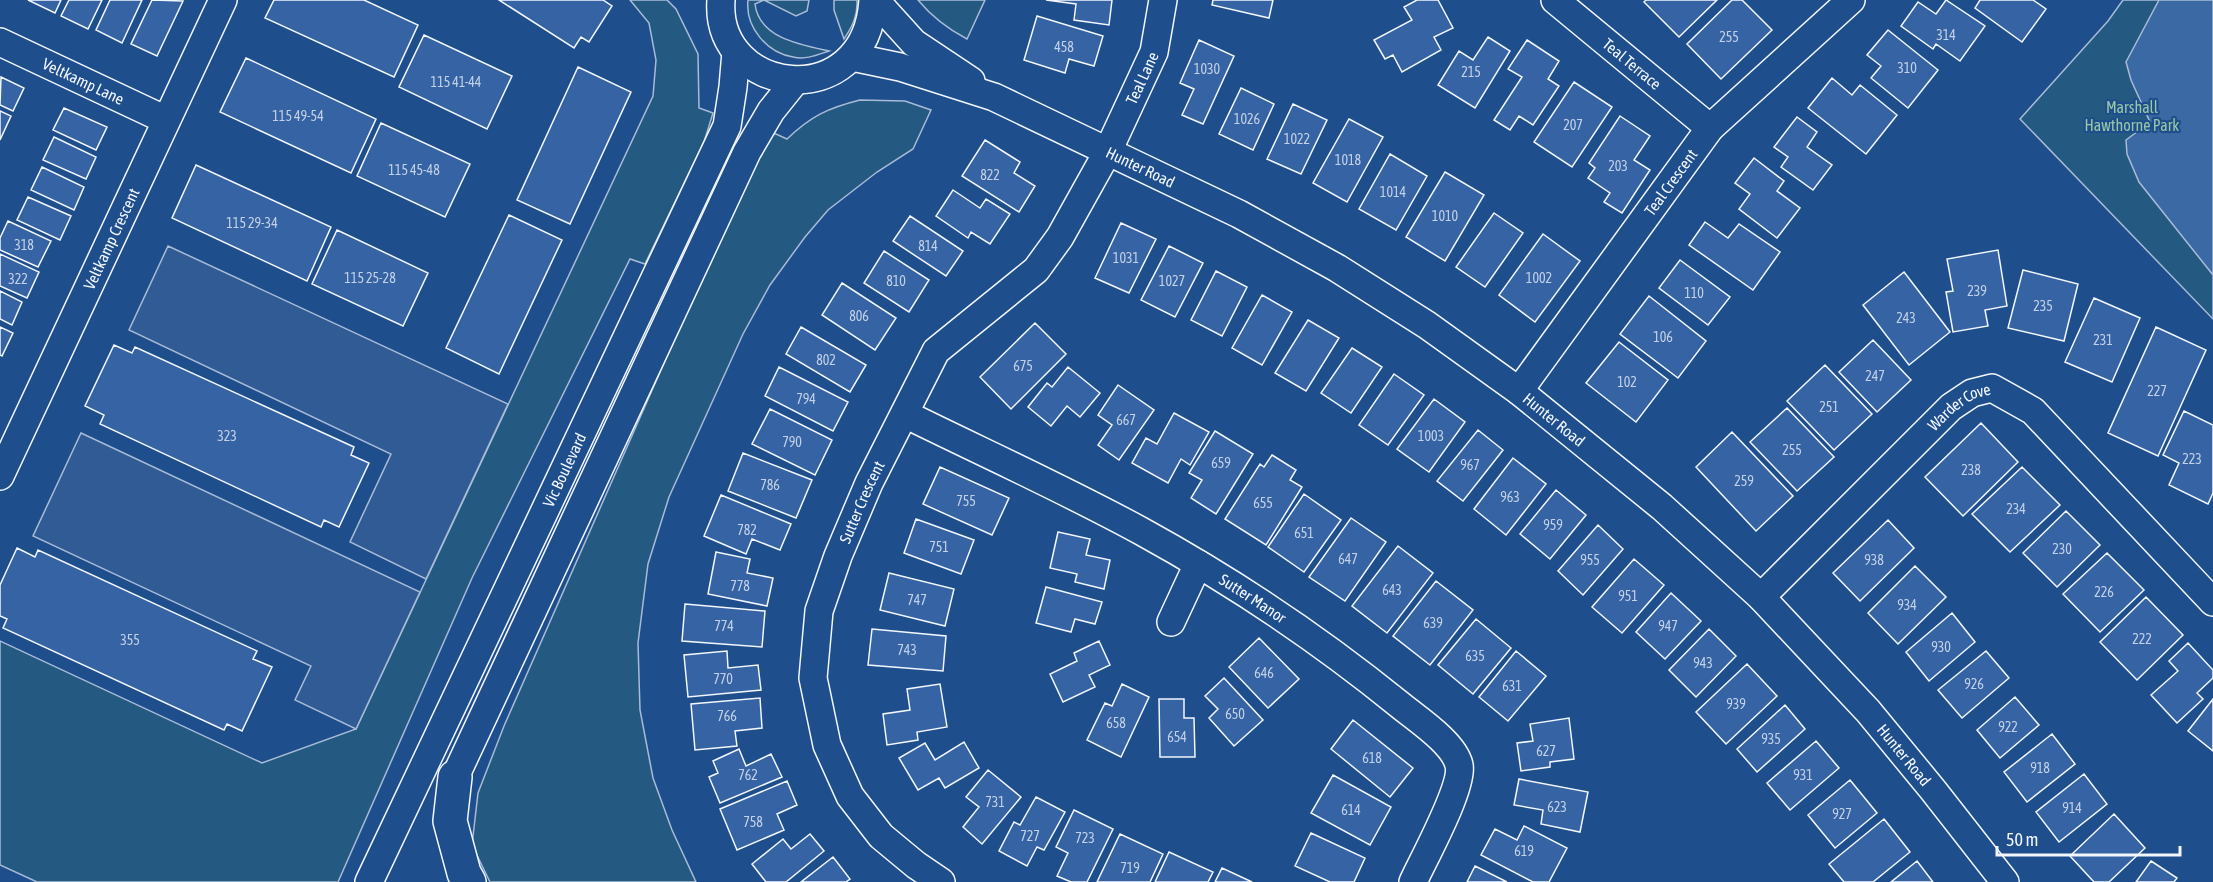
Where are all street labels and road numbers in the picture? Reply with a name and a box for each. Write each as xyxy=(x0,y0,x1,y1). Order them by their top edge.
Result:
street label: Teal Terrace xyxy=(1599,34,1665,93)
street label: Teal Lane xyxy=(1122,49,1162,107)
street label: Veltkamp Lane xyxy=(40,54,127,108)
street label: Hunter Road xyxy=(1103,143,1178,191)
street label: Teal Crescent xyxy=(1641,145,1701,219)
street label: Veltkamp Crescent xyxy=(80,185,143,292)
street label: Warder Cove xyxy=(1924,380,1992,434)
street label: Hunter Road xyxy=(1520,389,1588,450)
street label: Vic Boulevard xyxy=(539,430,589,510)
street label: Sutter Crescent xyxy=(835,458,888,546)
street label: Sutter Manor xyxy=(1216,570,1290,627)
street label: Hunter Road xyxy=(1874,721,1935,789)

